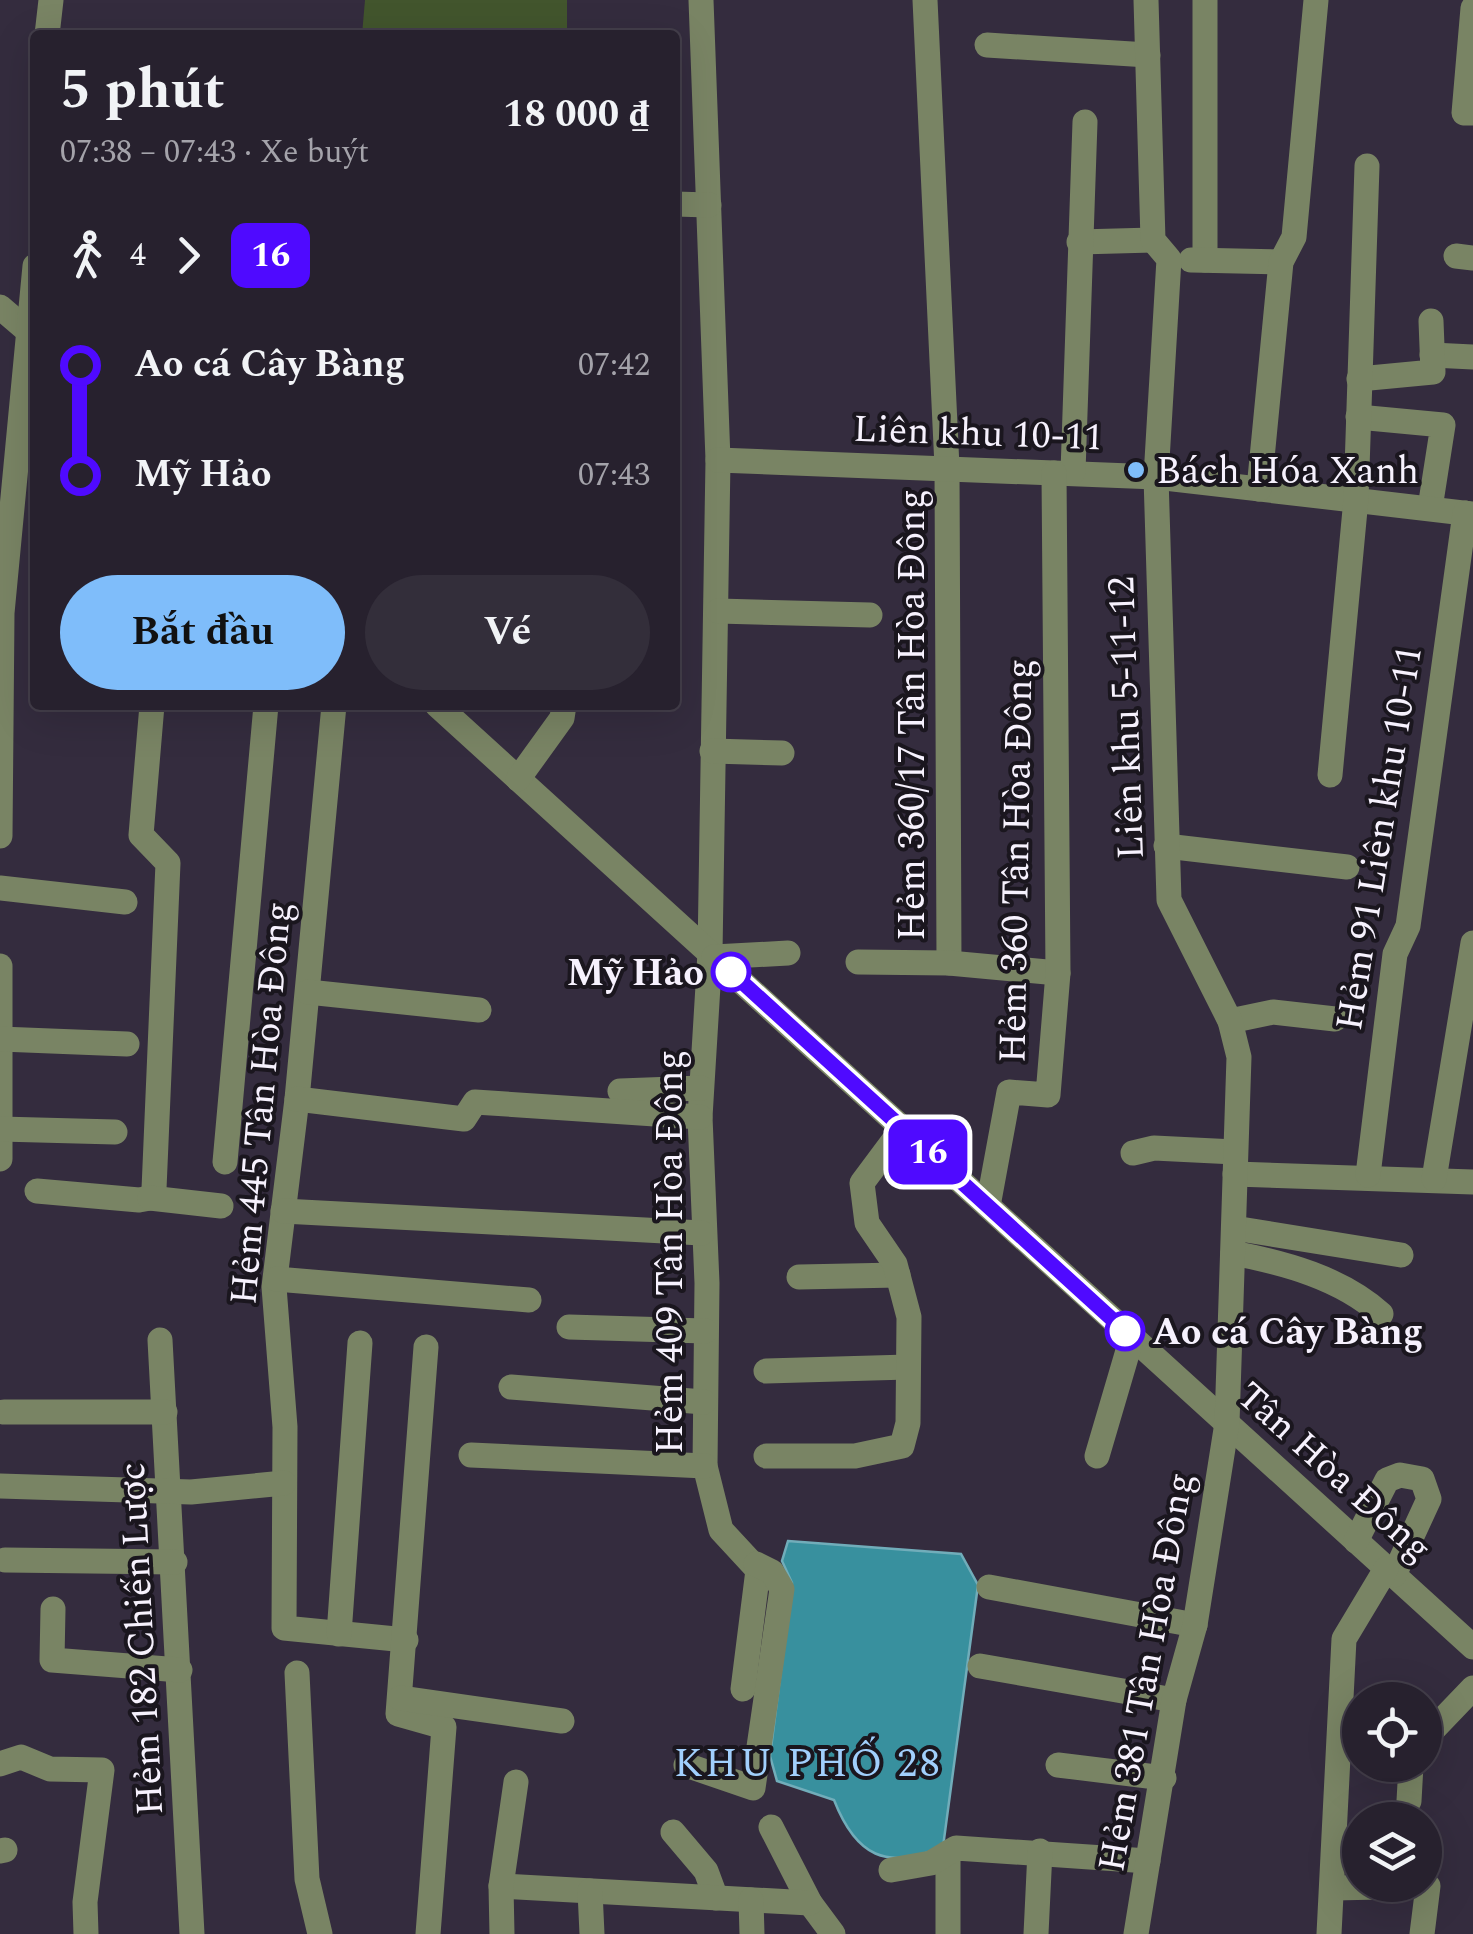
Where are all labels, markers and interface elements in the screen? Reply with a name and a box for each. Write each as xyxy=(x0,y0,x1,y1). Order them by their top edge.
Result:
text: 5 phút xyxy=(60,49,225,132)
text: 18 000 ₫ xyxy=(503,86,650,144)
text: 07:38 – 07:43 · Xe buýt xyxy=(60,128,369,177)
icon: walk xyxy=(60,228,115,283)
icon: forward xyxy=(161,228,216,283)
text: 16 xyxy=(251,229,290,282)
text: 4 xyxy=(130,231,146,280)
text: Ao cá Cây Bàng xyxy=(134,336,405,394)
text: 07:42 xyxy=(578,341,650,390)
street label: Liên khu 10-11 xyxy=(852,401,1104,467)
place label: Bách Hóa Xanh xyxy=(1156,443,1419,501)
text: Mỹ Hảo xyxy=(134,446,272,504)
text: 07:43 xyxy=(578,451,650,500)
marker: Bách Hóa Xanh xyxy=(1125,459,1147,481)
street label: Hẻm 360/17 Tân Hòa Đông xyxy=(884,489,942,941)
button: Bắt đầu xyxy=(60,575,345,690)
button: Vé xyxy=(365,575,650,690)
street label: Liên khu 5-11-12 xyxy=(1093,575,1161,860)
street label: Hẻm 91 Liên khu 10-11 xyxy=(1321,642,1439,1035)
street label: Hẻm 360 Tân Hòa Đông xyxy=(984,658,1050,1064)
street label: Hẻm 445 Tân Hòa Đông xyxy=(215,899,309,1307)
place label: Mỹ Hảo xyxy=(566,945,704,1003)
marker: Mỹ Hảo xyxy=(712,953,750,991)
street label: Hẻm 409 Tân Hòa Đông xyxy=(642,1050,700,1454)
line badge: 16 xyxy=(883,1120,973,1184)
text: 16 xyxy=(908,1126,948,1179)
place label: Ao cá Cây Bàng xyxy=(1152,1304,1423,1362)
marker: Ao cá Cây Bàng xyxy=(1106,1312,1144,1350)
street label: Tân Hòa Đông xyxy=(1223,1368,1445,1577)
street label: Hẻm 182 Chiến Lược xyxy=(104,1461,180,1817)
street label: Hẻm 381 Tân Hòa Đông xyxy=(1083,1468,1211,1876)
map controls xyxy=(1342,1682,1442,1902)
button: locate xyxy=(1342,1682,1442,1782)
district label: KHU PHỐ 28 xyxy=(674,1734,942,1795)
button: layers xyxy=(1342,1802,1442,1902)

